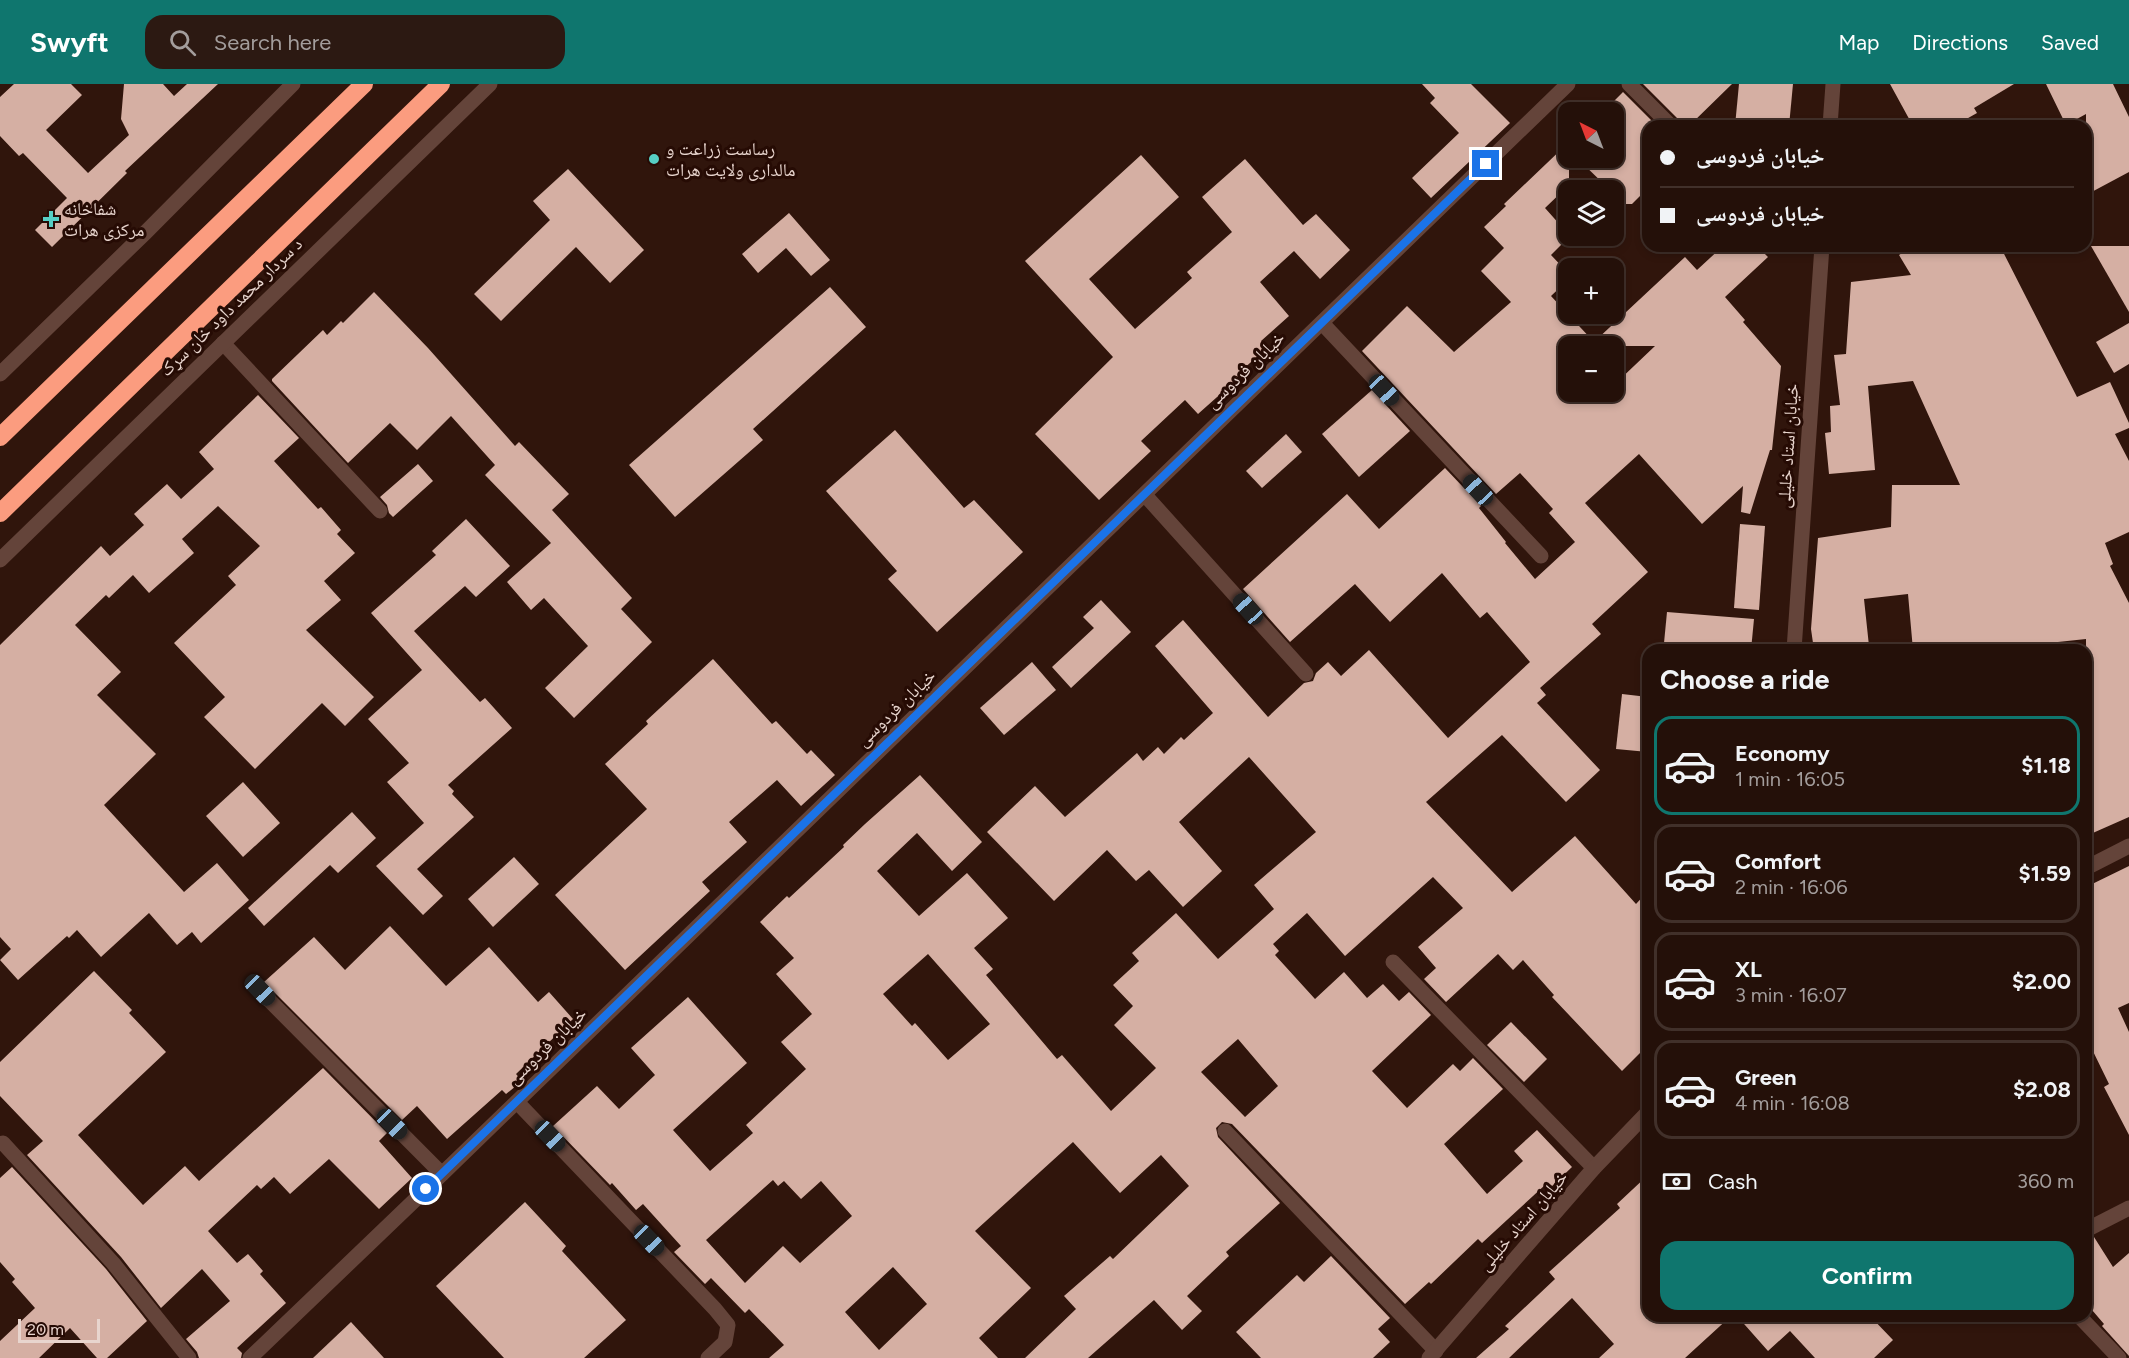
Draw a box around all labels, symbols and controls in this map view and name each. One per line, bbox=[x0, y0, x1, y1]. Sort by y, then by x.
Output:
search box bbox=[145, 15, 565, 69]
text: Swyft bbox=[30, 25, 109, 59]
icon: search bbox=[166, 26, 199, 59]
text: Search here bbox=[214, 29, 331, 56]
text: Map bbox=[1838, 30, 1879, 55]
text: Directions bbox=[1912, 30, 2008, 55]
text: Saved bbox=[2041, 30, 2099, 55]
north arrow bbox=[1558, 102, 1624, 168]
map controls bbox=[1558, 102, 1624, 402]
place label: رساست زراعت و مالداری ولایت هرات bbox=[666, 138, 796, 181]
text: خیابان فردوسی bbox=[1696, 142, 1825, 169]
route end bbox=[1472, 150, 1499, 177]
marker: رساست زراعت و مالداری ولایت هرات bbox=[647, 152, 661, 166]
button: layers bbox=[1558, 180, 1624, 246]
place label: شفاخانه مرکزی هرات bbox=[64, 198, 144, 241]
text: خیابان فردوسی bbox=[1696, 200, 1825, 227]
marker: شفاخانه مرکزی هرات bbox=[42, 210, 60, 228]
street label: د سردار محمد داود خان سړک bbox=[155, 233, 307, 381]
button: + bbox=[1558, 258, 1624, 324]
street label: خیابان فردوسی bbox=[1201, 327, 1289, 413]
button: − bbox=[1558, 336, 1624, 402]
car bbox=[1365, 371, 1403, 409]
street label: خیابان استاد خلیلی bbox=[1773, 383, 1803, 509]
car bbox=[1459, 471, 1497, 509]
car bbox=[1229, 590, 1267, 628]
text: Choose a ride bbox=[1660, 663, 1829, 696]
street label: خیابان فردوسی bbox=[852, 665, 940, 751]
icon: car bbox=[1663, 739, 1717, 793]
text: Economy bbox=[1735, 740, 1830, 767]
text: $1.18 bbox=[2021, 752, 2071, 779]
text: 1 min · 16:05 bbox=[1735, 767, 1845, 791]
icon: car bbox=[1663, 847, 1717, 901]
text: Comfort bbox=[1735, 848, 1821, 875]
text: $1.59 bbox=[2019, 860, 2071, 887]
text: 2 min · 16:06 bbox=[1735, 875, 1848, 899]
icon: car bbox=[1663, 955, 1717, 1009]
text: XL bbox=[1735, 956, 1762, 983]
text: $2.00 bbox=[2012, 968, 2071, 995]
car bbox=[241, 971, 279, 1009]
text: 3 min · 16:07 bbox=[1735, 983, 1847, 1007]
street label: خیابان فردوسی bbox=[503, 1003, 591, 1089]
icon: car bbox=[1663, 1063, 1717, 1117]
text: Green bbox=[1735, 1064, 1797, 1091]
text: $2.08 bbox=[2013, 1076, 2071, 1103]
text: 4 min · 16:08 bbox=[1735, 1091, 1850, 1115]
car bbox=[373, 1105, 411, 1143]
car bbox=[531, 1117, 569, 1155]
icon: cash bbox=[1660, 1165, 1693, 1198]
street label: خیابان استاد خلیلی bbox=[1474, 1167, 1572, 1275]
text: Cash bbox=[1708, 1168, 1758, 1195]
text: 360 m bbox=[2017, 1169, 2074, 1193]
route start bbox=[412, 1175, 439, 1202]
car bbox=[630, 1221, 668, 1259]
button: Confirm bbox=[1660, 1241, 2074, 1310]
scale bar bbox=[18, 1316, 100, 1344]
text: 20 m bbox=[27, 1320, 64, 1339]

